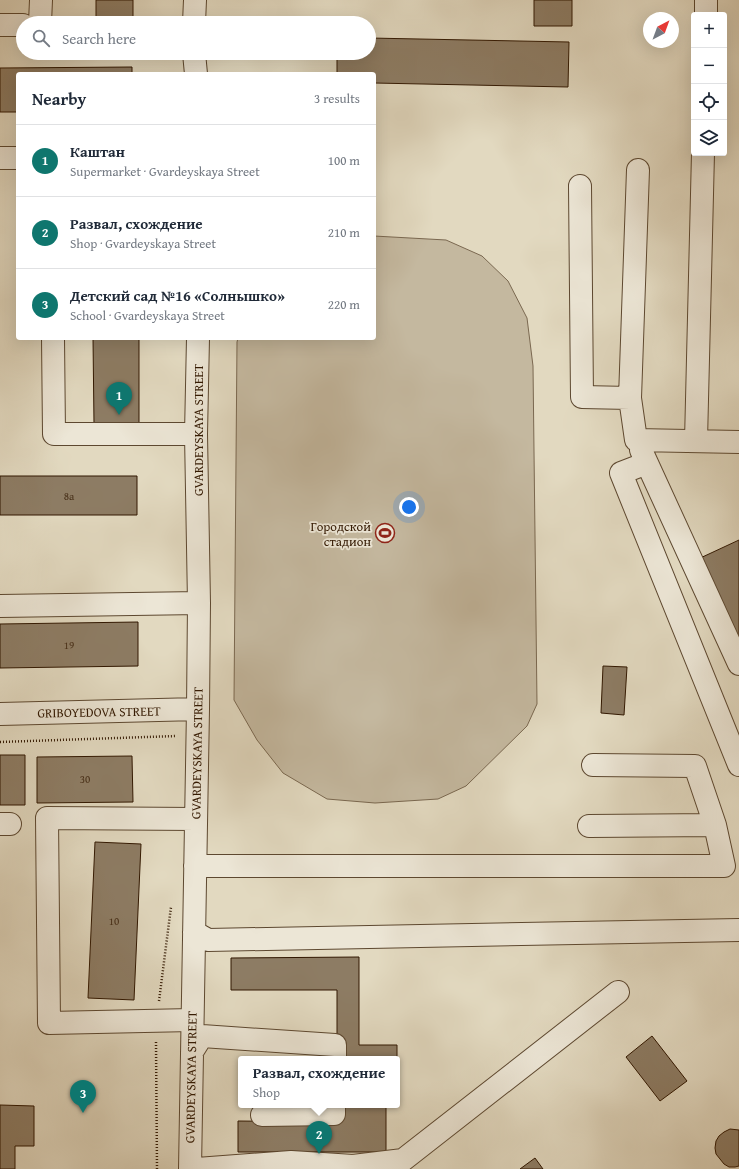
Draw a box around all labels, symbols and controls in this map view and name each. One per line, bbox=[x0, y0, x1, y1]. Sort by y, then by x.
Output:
north arrow bbox=[643, 12, 679, 48]
map controls bbox=[691, 12, 727, 156]
button: + bbox=[691, 12, 727, 48]
search box bbox=[16, 16, 376, 60]
icon: search bbox=[30, 27, 52, 49]
text: Search here bbox=[62, 28, 136, 49]
button: − bbox=[691, 48, 727, 84]
button: locate bbox=[691, 84, 727, 120]
text: Nearby bbox=[32, 86, 86, 111]
text: 3 results bbox=[314, 89, 360, 108]
button: layers bbox=[691, 120, 727, 156]
text: Каштан bbox=[70, 141, 125, 162]
text: 1 bbox=[42, 151, 48, 170]
text: 100 m bbox=[328, 151, 360, 170]
text: Supermarket · Gvardeyskaya Street bbox=[70, 162, 260, 181]
text: Развал, схождение bbox=[70, 213, 203, 234]
text: 2 bbox=[42, 223, 48, 242]
text: 210 m bbox=[328, 223, 360, 242]
text: Shop · Gvardeyskaya Street bbox=[70, 234, 216, 253]
text: Детский сад №16 «Солнышко» bbox=[70, 285, 285, 306]
text: 3 bbox=[42, 295, 48, 314]
text: 220 m bbox=[328, 295, 360, 314]
text: School · Gvardeyskaya Street bbox=[70, 306, 225, 325]
street label: GVARDEYSKAYA STREET bbox=[189, 363, 208, 496]
pin: 1 bbox=[106, 382, 132, 415]
house number: 8а bbox=[64, 488, 75, 504]
your location bbox=[399, 497, 419, 517]
place label: Городской стадион bbox=[310, 517, 371, 551]
sports icon: Городской стадион bbox=[374, 522, 396, 544]
house number: 19 bbox=[64, 637, 74, 653]
street label: GVARDEYSKAYA STREET bbox=[186, 686, 208, 819]
street label: GRIBOYEDOVA STREET bbox=[37, 701, 162, 723]
house number: 30 bbox=[80, 771, 90, 787]
house number: 10 bbox=[109, 913, 119, 929]
street label: GVARDEYSKAYA STREET bbox=[180, 1010, 202, 1143]
popup bbox=[238, 1056, 400, 1108]
text: Развал, схождение bbox=[253, 1062, 385, 1083]
pin: 3 bbox=[70, 1080, 96, 1113]
text: Shop bbox=[253, 1083, 280, 1102]
pin: 2 bbox=[306, 1121, 332, 1154]

